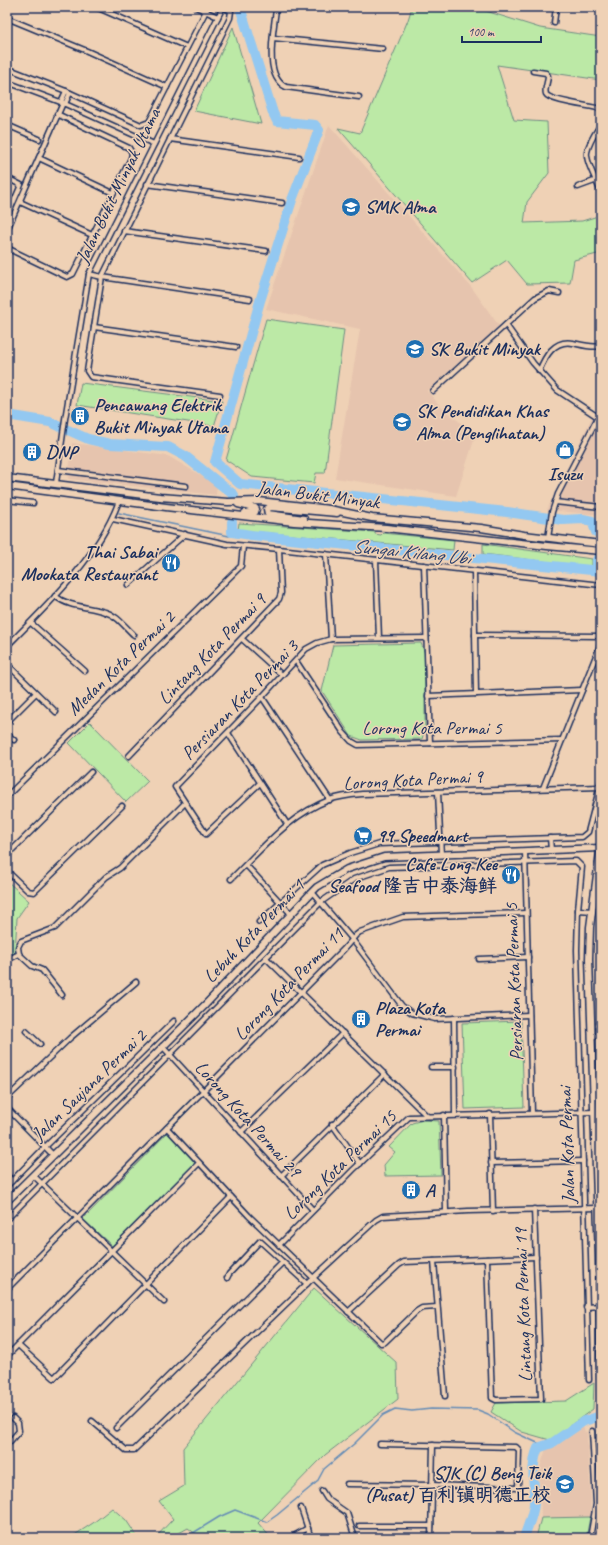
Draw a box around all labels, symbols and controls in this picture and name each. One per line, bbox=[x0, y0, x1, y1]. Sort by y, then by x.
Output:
scale bar bbox=[462, 18, 541, 44]
text: 100 m bbox=[468, 24, 495, 40]
street label: Jalan Bukit Minyak Utama bbox=[70, 103, 167, 268]
place label: SMK Alma bbox=[365, 195, 437, 219]
school or university icon: SMK Alma bbox=[340, 196, 362, 218]
place label: SK Bukit Minyak bbox=[429, 337, 542, 361]
school or university icon: SK Bukit Minyak bbox=[404, 338, 426, 360]
place label: Pencawang Elektrik Bukit Minyak Utama bbox=[94, 393, 230, 439]
place label: SK Pendidikan Khas Alma (Penglihatan) bbox=[416, 399, 550, 445]
building icon: Pencawang Elektrik Bukit Minyak Utama bbox=[69, 405, 91, 427]
school or university icon: SK Pendidikan Khas Alma (Penglihatan) bbox=[391, 411, 413, 433]
shop icon: Isuzu bbox=[554, 439, 576, 461]
place label: DNP bbox=[46, 440, 80, 464]
building icon: DNP bbox=[21, 441, 43, 463]
place label: Isuzu bbox=[548, 462, 584, 486]
street label: Jalan Bukit Minyak bbox=[254, 475, 383, 515]
water label: Sungai Kilang Ubi bbox=[351, 533, 476, 571]
place label: Thai Sabai Mookata Restaurant bbox=[21, 540, 159, 586]
restaurant icon: Thai Sabai Mookata Restaurant bbox=[160, 552, 182, 574]
street label: Lintang Kota Permai 9 bbox=[153, 587, 272, 710]
street label: Medan Kota Permai 2 bbox=[62, 604, 181, 721]
street label: Persiaran Kota Permai 3 bbox=[176, 634, 305, 765]
street label: Lorong Kota Permai 5 bbox=[362, 716, 503, 740]
street label: Lorong Kota Permai 9 bbox=[343, 764, 485, 796]
place label: 99 Speedmart bbox=[377, 824, 470, 848]
supermarket icon: 99 Speedmart bbox=[352, 825, 374, 847]
place label: Cafe Long Kee Seafood 隆吉中泰海鲜 bbox=[328, 852, 499, 898]
restaurant icon: Cafe Long Kee Seafood 隆吉中泰海鲜 bbox=[500, 864, 522, 886]
street label: Lebuh Kota Permai 1 bbox=[198, 873, 311, 988]
street label: Persiaran Kota Permai 5 bbox=[499, 901, 529, 1061]
street label: Lorong Kota Permai 11 bbox=[229, 921, 350, 1046]
place label: Plaza Kota Permai bbox=[375, 996, 446, 1042]
building icon: Plaza Kota Permai bbox=[350, 1008, 372, 1030]
street label: Jalan Saujana Permai 2 bbox=[26, 1023, 153, 1147]
street label: Lorong Kota Permai 29 bbox=[190, 1056, 307, 1183]
street label: Jalan Kota Permai bbox=[553, 1083, 581, 1205]
street label: Lorong Kota Permai 15 bbox=[278, 1104, 403, 1225]
place label: A bbox=[425, 1178, 436, 1202]
building icon: A bbox=[400, 1179, 422, 1201]
street label: Lintang Kota Permai 19 bbox=[508, 1226, 538, 1382]
place label: SJK (C) Beng Teik (Pusat) 百利镇明德正校 bbox=[365, 1461, 553, 1507]
school or university icon: SJK (C) Beng Teik (Pusat) 百利镇明德正校 bbox=[554, 1473, 576, 1495]

